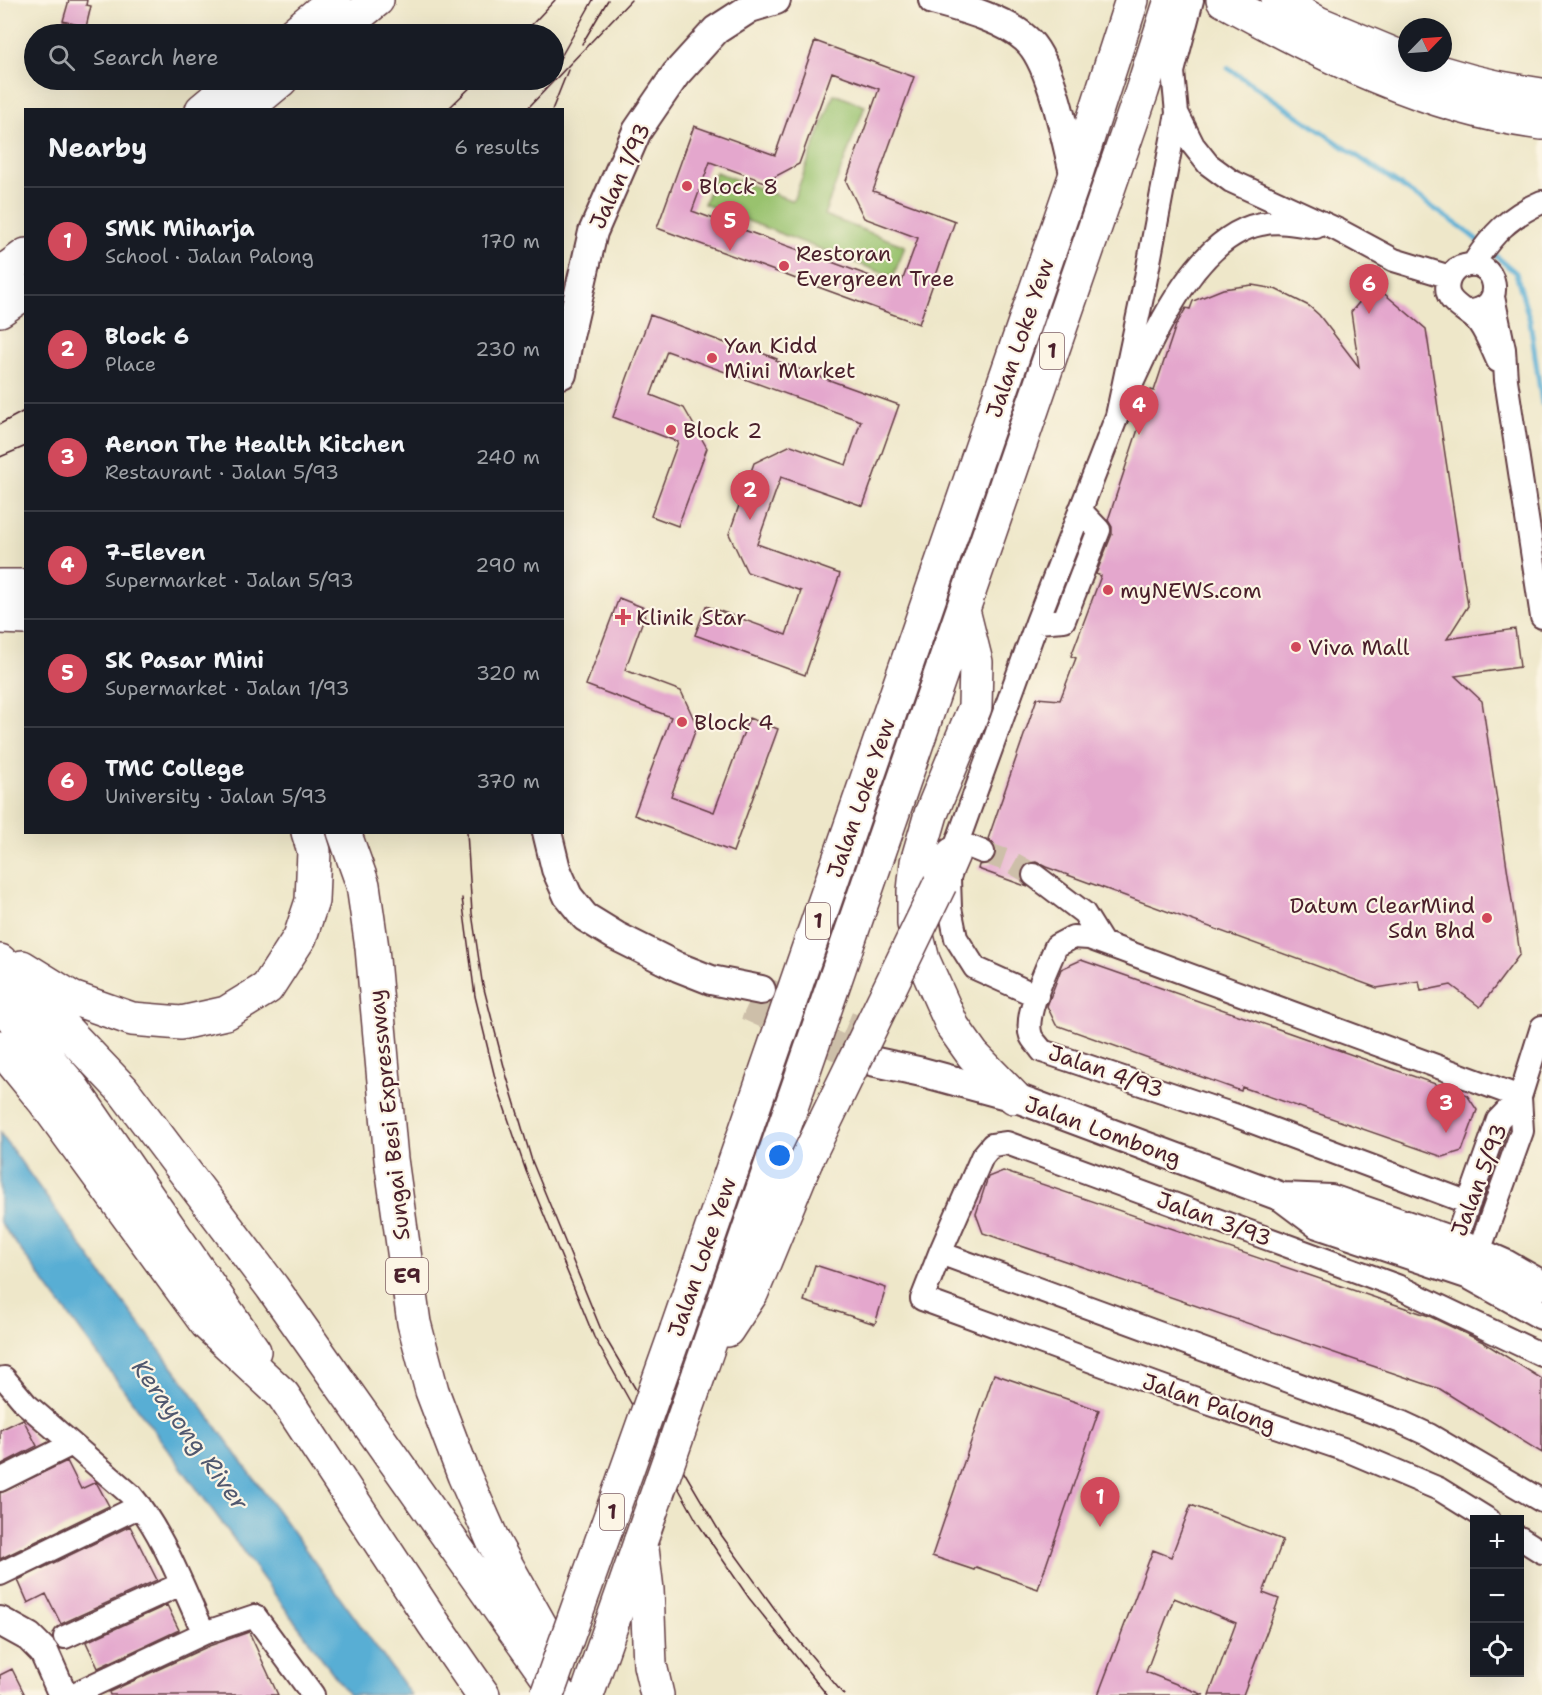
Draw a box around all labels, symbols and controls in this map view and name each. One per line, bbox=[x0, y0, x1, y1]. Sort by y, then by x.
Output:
north arrow bbox=[1398, 18, 1452, 72]
search box bbox=[24, 24, 564, 90]
icon: search bbox=[45, 41, 78, 74]
text: Search here bbox=[93, 43, 219, 72]
street label: Jalan 1/93 bbox=[583, 118, 657, 234]
text: Nearby bbox=[48, 130, 147, 165]
text: 6 results bbox=[454, 134, 540, 160]
place label: Block 8 bbox=[699, 172, 778, 201]
marker: Block 8 bbox=[680, 179, 694, 193]
pin: 5 bbox=[710, 202, 750, 251]
text: SMK Miharja bbox=[105, 214, 255, 243]
text: 1 bbox=[63, 228, 72, 254]
text: 170 m bbox=[481, 228, 540, 254]
place label: Restoran Evergreen Tree bbox=[796, 239, 955, 293]
text: School · Jalan Palong bbox=[105, 243, 314, 269]
street label: Jalan Loke Yew bbox=[979, 255, 1061, 421]
marker: Restoran Evergreen Tree bbox=[777, 259, 791, 273]
pin: 6 bbox=[1350, 264, 1388, 314]
text: Block 6 bbox=[105, 322, 189, 351]
place label: Yan Kidd Mini Market bbox=[724, 331, 856, 385]
road number: 1 bbox=[1040, 333, 1064, 369]
text: 2 bbox=[61, 336, 75, 362]
text: 230 m bbox=[475, 336, 540, 362]
text: Place bbox=[105, 351, 156, 377]
marker: Yan Kidd Mini Market bbox=[705, 351, 719, 365]
pin: 4 bbox=[1120, 386, 1158, 435]
place label: Block 2 bbox=[683, 416, 762, 445]
marker: Block 2 bbox=[664, 423, 678, 437]
text: Aenon The Health Kitchen bbox=[105, 430, 405, 459]
text: 3 bbox=[61, 444, 75, 470]
text: 240 m bbox=[475, 444, 540, 470]
text: Restaurant · Jalan 5/93 bbox=[105, 459, 339, 485]
pin: 2 bbox=[730, 470, 770, 520]
text: 7-Eleven bbox=[105, 538, 205, 567]
text: 4 bbox=[61, 552, 75, 578]
text: 290 m bbox=[475, 552, 540, 578]
text: Supermarket · Jalan 5/93 bbox=[105, 567, 354, 593]
place label: myNEWS.com bbox=[1120, 576, 1262, 605]
marker: myNEWS.com bbox=[1101, 583, 1115, 597]
place label: Klinik Star bbox=[636, 603, 746, 632]
marker: Klinik Star bbox=[614, 608, 632, 626]
place label: Viva Mall bbox=[1308, 633, 1410, 662]
marker: Viva Mall bbox=[1289, 640, 1303, 654]
text: SK Pasar Mini bbox=[105, 646, 264, 675]
text: 5 bbox=[61, 660, 74, 686]
text: 320 m bbox=[476, 660, 540, 686]
text: Supermarket · Jalan 1/93 bbox=[105, 675, 350, 701]
place label: Block 4 bbox=[694, 708, 773, 737]
marker: Block 4 bbox=[675, 715, 689, 729]
street label: Jalan Loke Yew bbox=[820, 715, 902, 881]
text: TMC College bbox=[105, 754, 244, 783]
text: 6 bbox=[61, 768, 75, 794]
text: 370 m bbox=[476, 768, 540, 794]
text: University · Jalan 5/93 bbox=[105, 783, 327, 809]
place label: Datum ClearMind Sdn Bhd bbox=[1290, 891, 1475, 945]
road number: 1 bbox=[806, 903, 830, 939]
marker: Datum ClearMind Sdn Bhd bbox=[1480, 911, 1494, 925]
street label: Sungai Besi Expressway bbox=[361, 988, 417, 1242]
street label: Jalan 4/93 bbox=[1044, 1038, 1168, 1104]
pin: 3 bbox=[1426, 1084, 1466, 1133]
street label: Jalan Lombong bbox=[1021, 1089, 1185, 1173]
street label: Jalan 5/93 bbox=[1444, 1120, 1514, 1240]
your location bbox=[765, 1141, 794, 1170]
street label: Jalan Loke Yew bbox=[661, 1174, 743, 1340]
street label: Jalan 3/93 bbox=[1153, 1185, 1275, 1253]
road number: E9 bbox=[386, 1258, 428, 1294]
water label: Kerayong River bbox=[124, 1353, 256, 1518]
street label: Jalan Palong bbox=[1138, 1367, 1280, 1439]
pin: 1 bbox=[1080, 1478, 1120, 1527]
road number: 1 bbox=[600, 1494, 624, 1530]
map controls bbox=[1470, 1515, 1524, 1677]
button: + bbox=[1470, 1515, 1524, 1569]
button: − bbox=[1470, 1569, 1524, 1623]
button: locate bbox=[1470, 1623, 1524, 1677]

